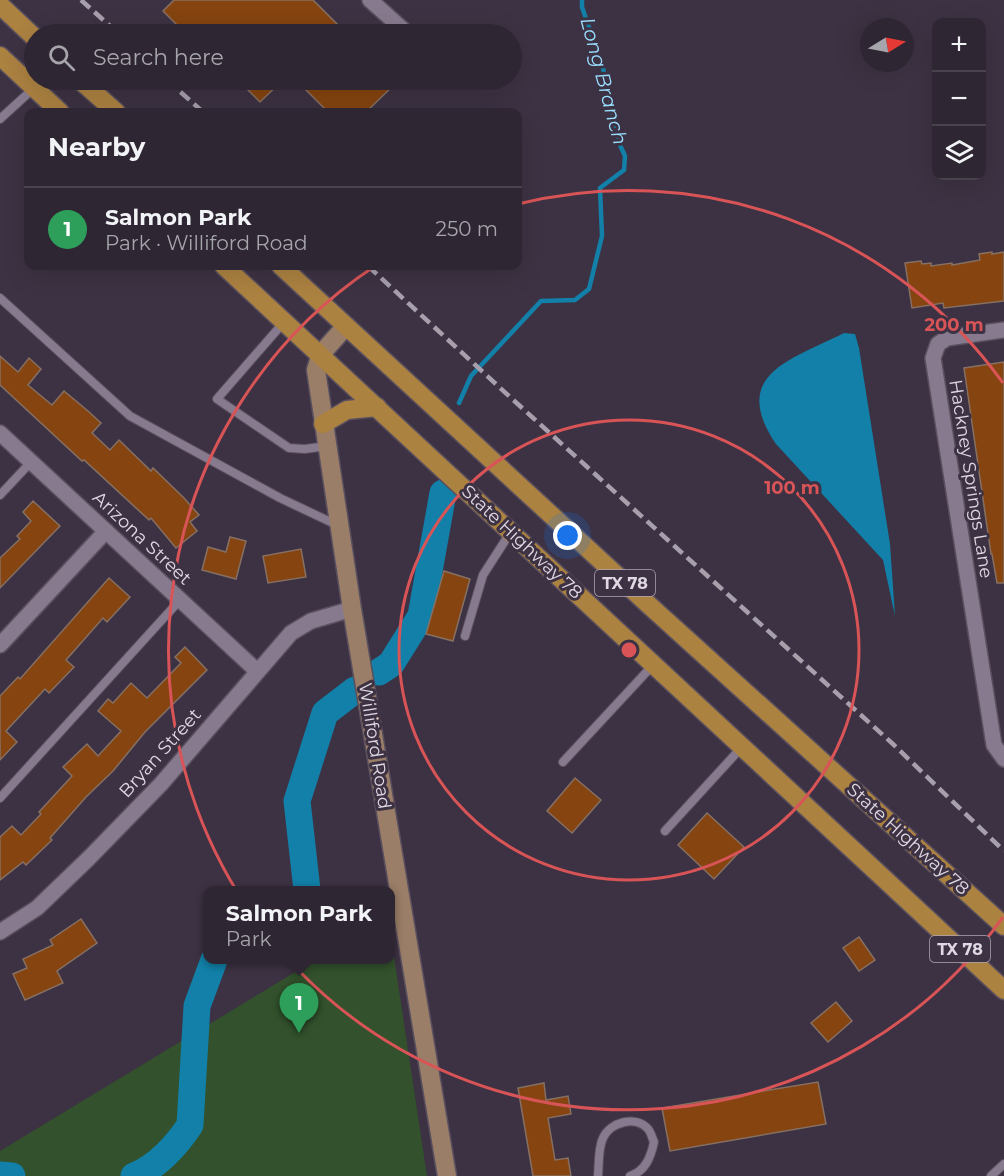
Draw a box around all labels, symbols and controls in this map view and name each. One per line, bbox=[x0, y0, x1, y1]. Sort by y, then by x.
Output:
water label: Long Branch bbox=[575, 15, 633, 147]
north arrow bbox=[860, 18, 914, 72]
map controls bbox=[932, 18, 986, 180]
button: + bbox=[932, 18, 986, 72]
search box bbox=[24, 24, 522, 90]
icon: search bbox=[45, 41, 78, 74]
text: Search here bbox=[93, 44, 224, 71]
button: − bbox=[932, 72, 986, 126]
button: layers bbox=[932, 126, 986, 180]
text: Nearby bbox=[48, 131, 145, 163]
text: Salmon Park bbox=[105, 204, 251, 231]
text: 1 bbox=[64, 217, 71, 241]
text: 250 m bbox=[436, 217, 498, 241]
text: Park · Williford Road bbox=[105, 231, 308, 255]
text: 200 m bbox=[924, 314, 984, 336]
street label: Hackney Springs Lane bbox=[944, 378, 998, 580]
text: 100 m bbox=[764, 477, 820, 499]
street label: State Highway 78 bbox=[457, 480, 587, 604]
street label: Arizona Street bbox=[88, 487, 196, 589]
your location bbox=[553, 521, 582, 550]
road number: TX 78 bbox=[595, 570, 655, 596]
centre of rings bbox=[619, 640, 639, 660]
street label: Williford Road bbox=[354, 681, 396, 811]
street label: Bryan Street bbox=[114, 704, 206, 802]
street label: State Highway 78 bbox=[842, 778, 974, 900]
popup bbox=[203, 886, 395, 964]
text: Salmon Park bbox=[226, 900, 372, 927]
text: Park bbox=[226, 927, 271, 951]
road number: TX 78 bbox=[930, 936, 990, 962]
pin: 1 bbox=[280, 984, 318, 1033]

